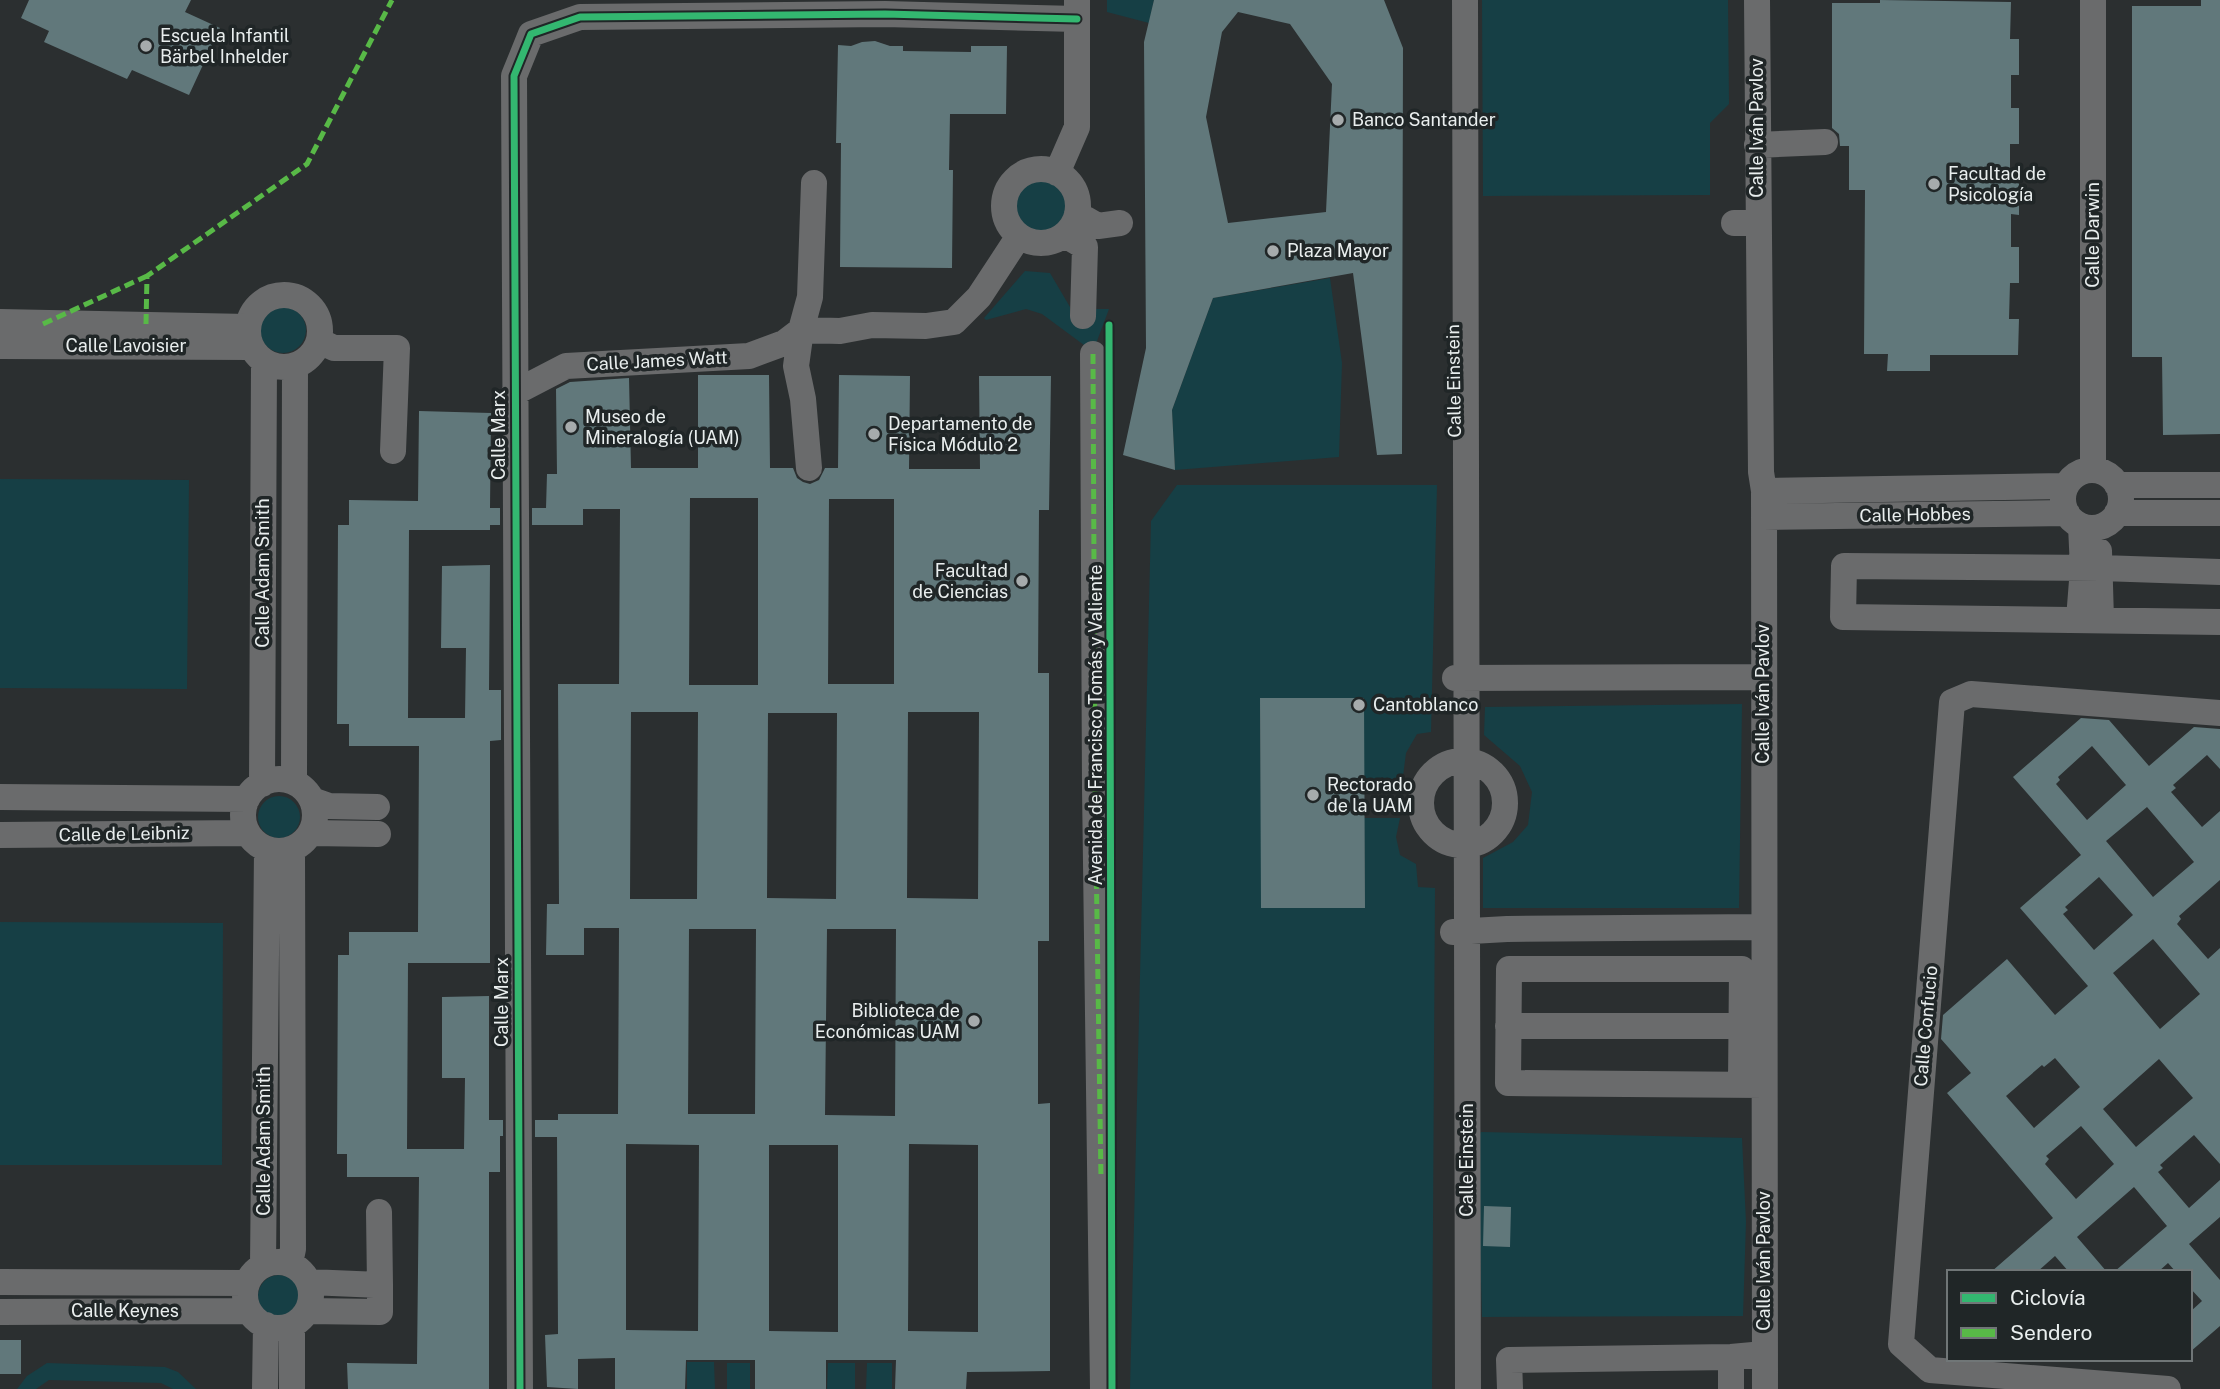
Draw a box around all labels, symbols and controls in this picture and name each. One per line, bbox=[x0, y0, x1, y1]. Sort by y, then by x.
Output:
place label: Escuela Infantil Bärbel Inhelder bbox=[160, 25, 290, 67]
marker: Escuela Infantil Bärbel Inhelder bbox=[138, 38, 154, 54]
street label: Calle Iván Pavlov bbox=[1746, 58, 1767, 198]
place label: Banco Santander bbox=[1352, 109, 1496, 130]
marker: Banco Santander bbox=[1330, 112, 1346, 128]
place label: Facultad de Psicología bbox=[1948, 163, 2046, 205]
marker: Facultad de Psicología bbox=[1926, 176, 1942, 192]
street label: Calle Darwin bbox=[2082, 182, 2103, 288]
place label: Plaza Mayor bbox=[1287, 240, 1389, 261]
marker: Plaza Mayor bbox=[1265, 243, 1281, 259]
street label: Calle Einstein bbox=[1442, 324, 1465, 438]
street label: Calle Lavoisier bbox=[66, 335, 186, 356]
street label: Calle James Watt bbox=[586, 346, 728, 375]
street label: Calle Marx bbox=[488, 390, 509, 480]
place label: Museo de Mineralogía (UAM) bbox=[585, 406, 739, 448]
place label: Departamento de Física Módulo 2 bbox=[888, 413, 1033, 455]
marker: Museo de Mineralogía (UAM) bbox=[563, 419, 579, 435]
marker: Departamento de Física Módulo 2 bbox=[866, 426, 882, 442]
street label: Calle Adam Smith bbox=[252, 498, 273, 648]
street label: Calle Hobbes bbox=[1859, 503, 1971, 526]
place label: Facultad de Ciencias bbox=[912, 560, 1008, 602]
street label: Avenida de Francisco Tomás y Valiente bbox=[1085, 565, 1106, 885]
marker: Facultad de Ciencias bbox=[1014, 573, 1030, 589]
street label: Calle Iván Pavlov bbox=[1752, 624, 1773, 764]
place label: Cantoblanco bbox=[1373, 694, 1479, 715]
marker: Cantoblanco bbox=[1351, 697, 1367, 713]
place label: Rectorado de la UAM bbox=[1327, 774, 1413, 816]
marker: Rectorado de la UAM bbox=[1305, 787, 1321, 803]
street label: Calle de Leibniz bbox=[58, 822, 190, 845]
street label: Calle Marx bbox=[491, 957, 512, 1047]
street label: Calle Confucio bbox=[1910, 965, 1941, 1087]
place label: Biblioteca de Económicas UAM bbox=[815, 1000, 960, 1042]
marker: Biblioteca de Económicas UAM bbox=[966, 1013, 982, 1029]
street label: Calle Adam Smith bbox=[253, 1066, 274, 1216]
street label: Calle Einstein bbox=[1456, 1103, 1477, 1217]
street label: Calle Iván Pavlov bbox=[1753, 1191, 1774, 1331]
legend bbox=[1947, 1270, 2192, 1361]
text: Ciclovía bbox=[2010, 1285, 2086, 1310]
street label: Calle Keynes bbox=[71, 1300, 179, 1321]
text: Sendero bbox=[2010, 1320, 2092, 1345]

